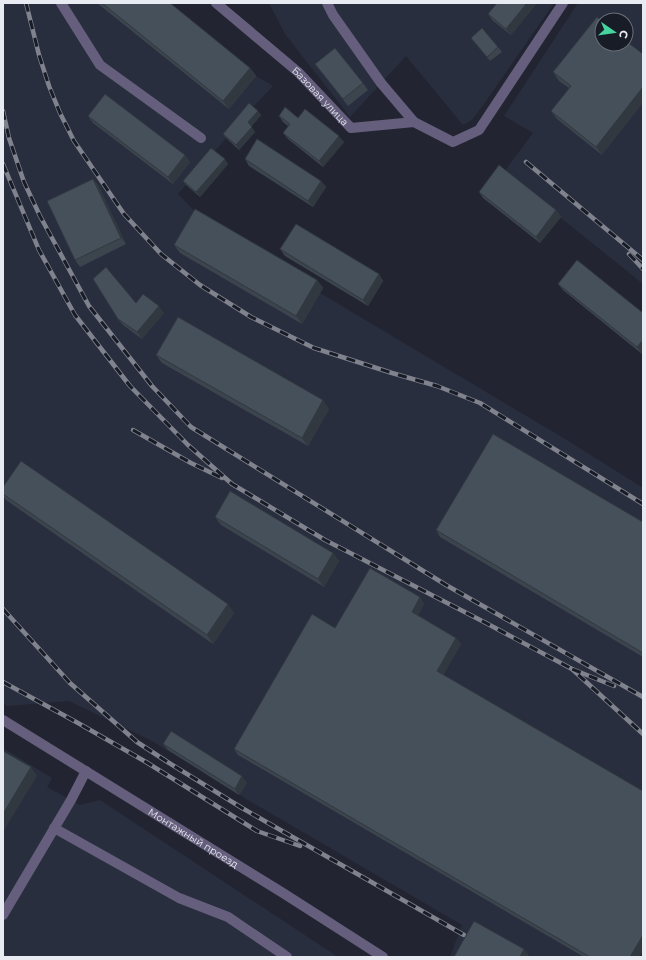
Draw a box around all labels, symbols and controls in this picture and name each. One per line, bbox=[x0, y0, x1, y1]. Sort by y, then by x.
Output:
north arrow bbox=[594, 12, 634, 52]
text: С bbox=[616, 29, 631, 40]
street label: Базовая улица bbox=[290, 63, 352, 128]
street label: Монтажный проезд bbox=[146, 805, 242, 871]

